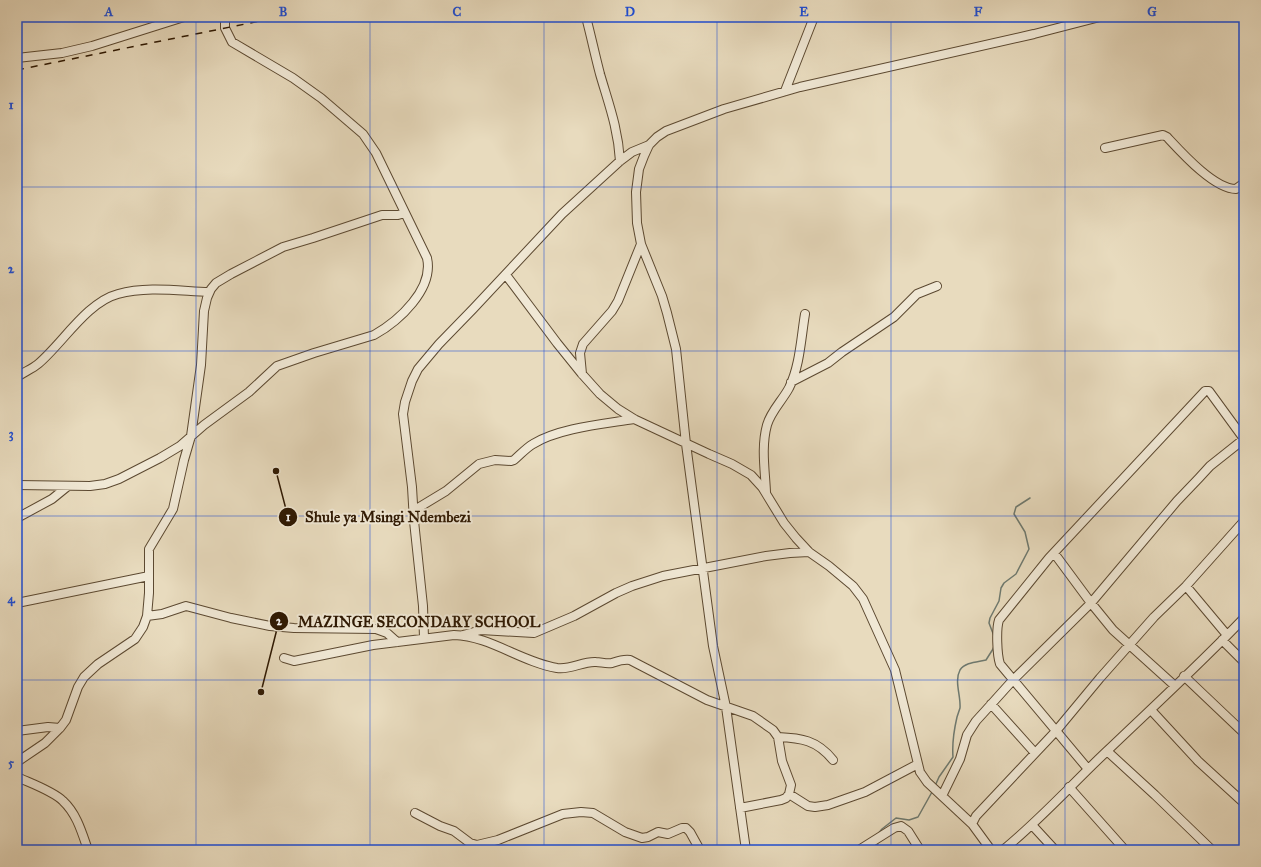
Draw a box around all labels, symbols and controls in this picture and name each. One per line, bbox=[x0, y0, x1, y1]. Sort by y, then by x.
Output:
text: A bbox=[104, 4, 114, 20]
text: B bbox=[279, 4, 288, 20]
text: C bbox=[453, 4, 462, 20]
text: D bbox=[625, 4, 635, 20]
text: E bbox=[799, 4, 809, 20]
text: F bbox=[974, 4, 983, 20]
text: G bbox=[1147, 4, 1157, 20]
text: 1 bbox=[8, 97, 14, 113]
text: 2 bbox=[8, 261, 15, 277]
text: 3 bbox=[8, 426, 14, 442]
callout: Shule ya Msingi Ndembezi bbox=[278, 504, 479, 531]
text: Shule ya Msingi Ndembezi bbox=[305, 508, 472, 527]
text: 1 bbox=[286, 510, 291, 524]
text: 4 bbox=[7, 591, 15, 607]
callout: MAZINGE SECONDARY SCHOOL bbox=[269, 608, 548, 635]
text: MAZINGE SECONDARY SCHOOL bbox=[298, 613, 541, 631]
text: 2 bbox=[276, 614, 283, 628]
text: 5 bbox=[8, 755, 15, 771]

